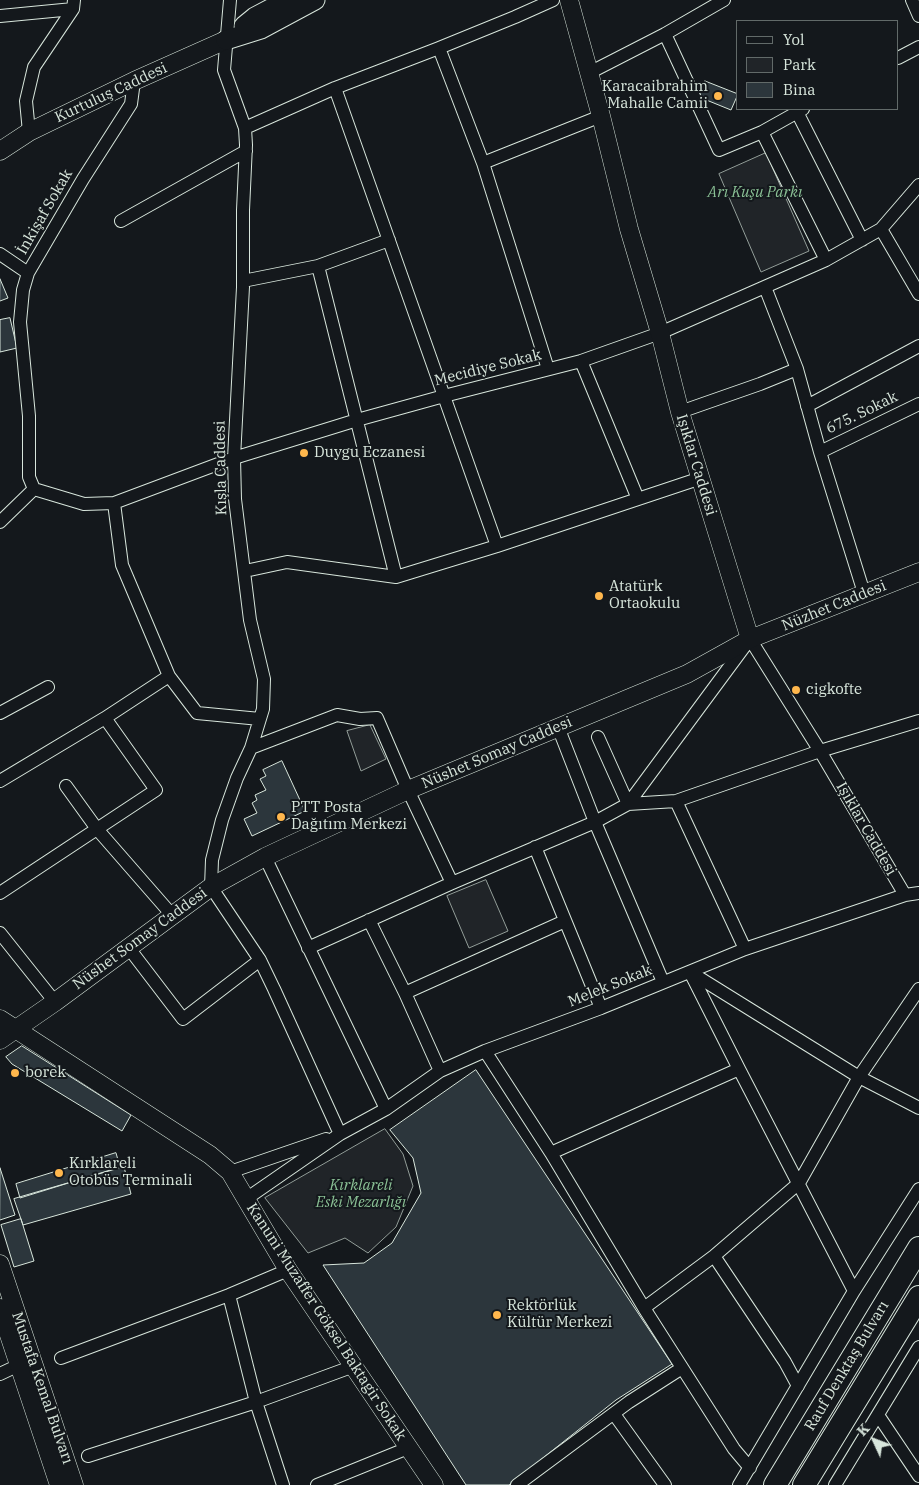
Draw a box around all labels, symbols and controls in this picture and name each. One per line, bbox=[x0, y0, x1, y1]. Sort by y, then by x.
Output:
legend bbox=[736, 20, 899, 110]
text: Yol bbox=[783, 30, 804, 49]
text: Park bbox=[783, 55, 816, 74]
street label: Kurtuluş Caddesi bbox=[52, 59, 170, 127]
place label: Karacaibrahim Mahalle Camii bbox=[602, 78, 708, 113]
text: Bina bbox=[783, 80, 816, 99]
marker: Karacaibrahim Mahalle Camii bbox=[712, 90, 724, 102]
street label: İnkişaf Sokak bbox=[13, 166, 77, 258]
park label: Arı Kuşu Parkı bbox=[708, 184, 802, 202]
street label: Mecidiye Sokak bbox=[433, 346, 543, 390]
street label: 675. Sokak bbox=[823, 388, 901, 438]
street label: Işıklar Caddesi bbox=[672, 412, 720, 518]
street label: Kışla Caddesi bbox=[211, 420, 231, 516]
place label: Duygu Eczanesi bbox=[314, 444, 425, 462]
marker: Duygu Eczanesi bbox=[298, 447, 310, 459]
street label: Nüzhet Caddesi bbox=[779, 577, 889, 635]
place label: Atatürk Ortaokulu bbox=[609, 578, 680, 613]
marker: Atatürk Ortaokulu bbox=[593, 590, 605, 602]
place label: cigkofte bbox=[806, 681, 862, 699]
marker: cigkofte bbox=[790, 684, 802, 696]
street label: Nüshet Somay Caddesi bbox=[419, 713, 575, 793]
street label: Işıklar Caddesi bbox=[832, 779, 900, 879]
place label: PTT Posta Dağıtım Merkezi bbox=[291, 799, 407, 834]
marker: PTT Posta Dağıtım Merkezi bbox=[275, 811, 287, 823]
street label: Nüshet Somay Caddesi bbox=[69, 884, 211, 994]
street label: Melek Sokak bbox=[565, 961, 655, 1011]
place label: borek bbox=[25, 1064, 66, 1082]
marker: borek bbox=[9, 1067, 21, 1079]
place label: Kırklareli Otobüs Terminali bbox=[69, 1155, 192, 1190]
marker: Kırklareli Otobüs Terminali bbox=[53, 1167, 65, 1179]
park label: Kırklareli Eski Mezarlığı bbox=[316, 1177, 406, 1212]
street label: Kanuni Muzaffer Göksel Baktagir Sokak bbox=[242, 1200, 410, 1444]
place label: Rektörlük Kültür Merkezi bbox=[507, 1297, 612, 1332]
street label: Rauf Denktaş Bulvarı bbox=[801, 1298, 893, 1434]
marker: Rektörlük Kültür Merkezi bbox=[491, 1309, 503, 1321]
street label: Mustafa Kemal Bulvarı bbox=[8, 1310, 76, 1466]
north arrow bbox=[849, 1415, 899, 1465]
text: K bbox=[853, 1420, 873, 1440]

